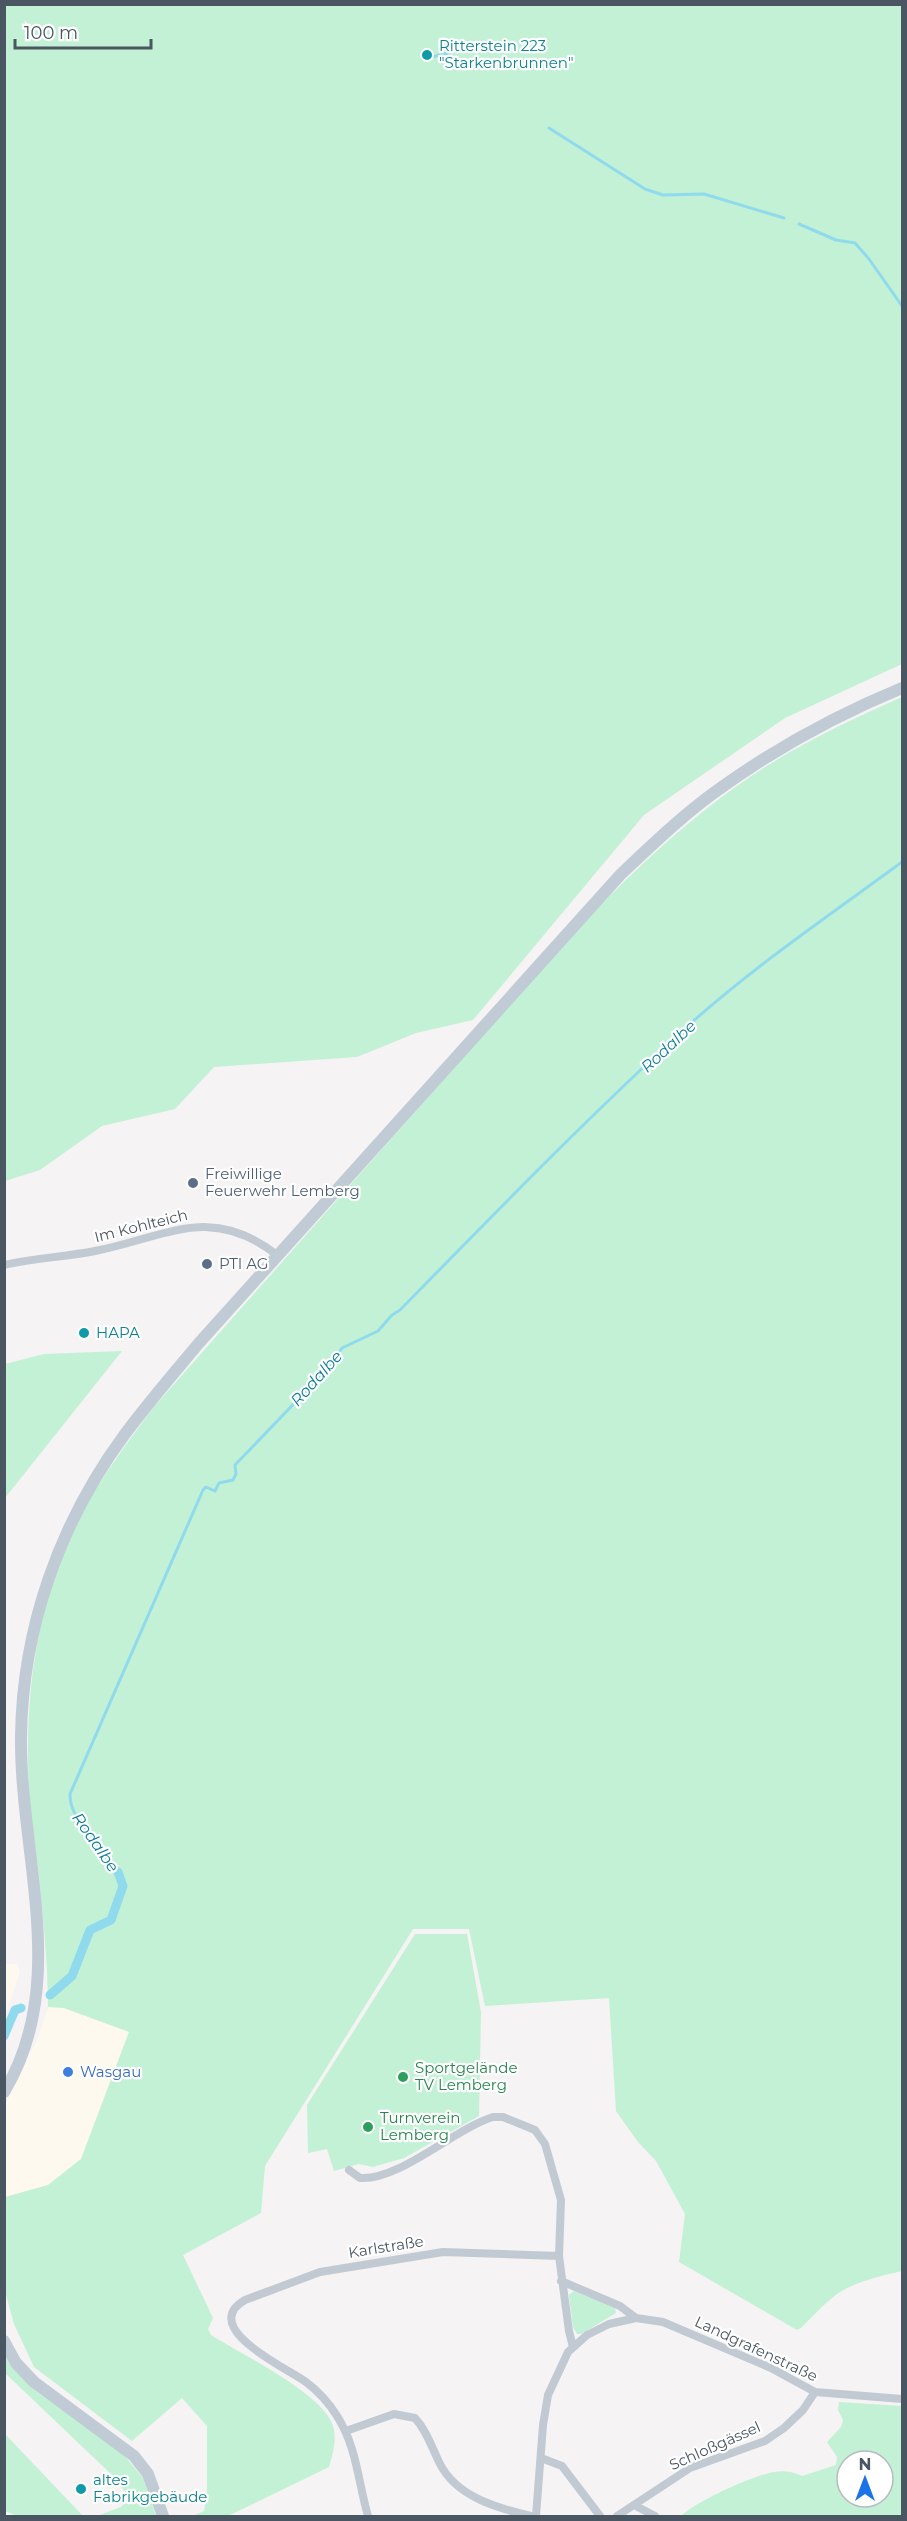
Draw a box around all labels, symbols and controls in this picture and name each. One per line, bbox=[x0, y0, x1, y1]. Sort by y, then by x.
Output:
scale bar bbox=[15, 12, 152, 50]
text: 100 m bbox=[24, 22, 78, 44]
place label: Ritterstein 223 "Starkenbrunnen" bbox=[439, 36, 574, 72]
marker: Ritterstein 223 "Starkenbrunnen" bbox=[420, 48, 434, 62]
water label: Rodalbe bbox=[637, 1016, 700, 1077]
place label: Freiwillige Feuerwehr Lemberg bbox=[205, 1164, 360, 1200]
marker: Freiwillige Feuerwehr Lemberg bbox=[186, 1176, 200, 1190]
street label: Im Kohlteich bbox=[92, 1205, 190, 1246]
place label: PTI AG bbox=[219, 1254, 268, 1273]
marker: PTI AG bbox=[200, 1257, 214, 1271]
place label: HAPA bbox=[96, 1323, 140, 1342]
marker: HAPA bbox=[77, 1326, 91, 1340]
water label: Rodalbe bbox=[287, 1347, 346, 1410]
water label: Rodalbe bbox=[68, 1809, 123, 1876]
place label: Sportgelände TV Lemberg bbox=[415, 2058, 517, 2094]
place label: Wasgau bbox=[80, 2062, 141, 2081]
marker: Wasgau bbox=[61, 2065, 75, 2079]
marker: Sportgelände TV Lemberg bbox=[396, 2070, 410, 2084]
place label: Turnverein Lemberg bbox=[380, 2108, 460, 2144]
marker: Turnverein Lemberg bbox=[361, 2120, 375, 2134]
street label: Karlstraße bbox=[347, 2231, 425, 2262]
street label: Landgrafenstraße bbox=[692, 2312, 821, 2385]
street label: Schloßgässel bbox=[666, 2417, 763, 2474]
north arrow bbox=[835, 2449, 895, 2509]
text: N bbox=[859, 2455, 871, 2474]
place label: altes Fabrikgebäude bbox=[93, 2470, 207, 2506]
marker: altes Fabrikgebäude bbox=[74, 2482, 88, 2496]

